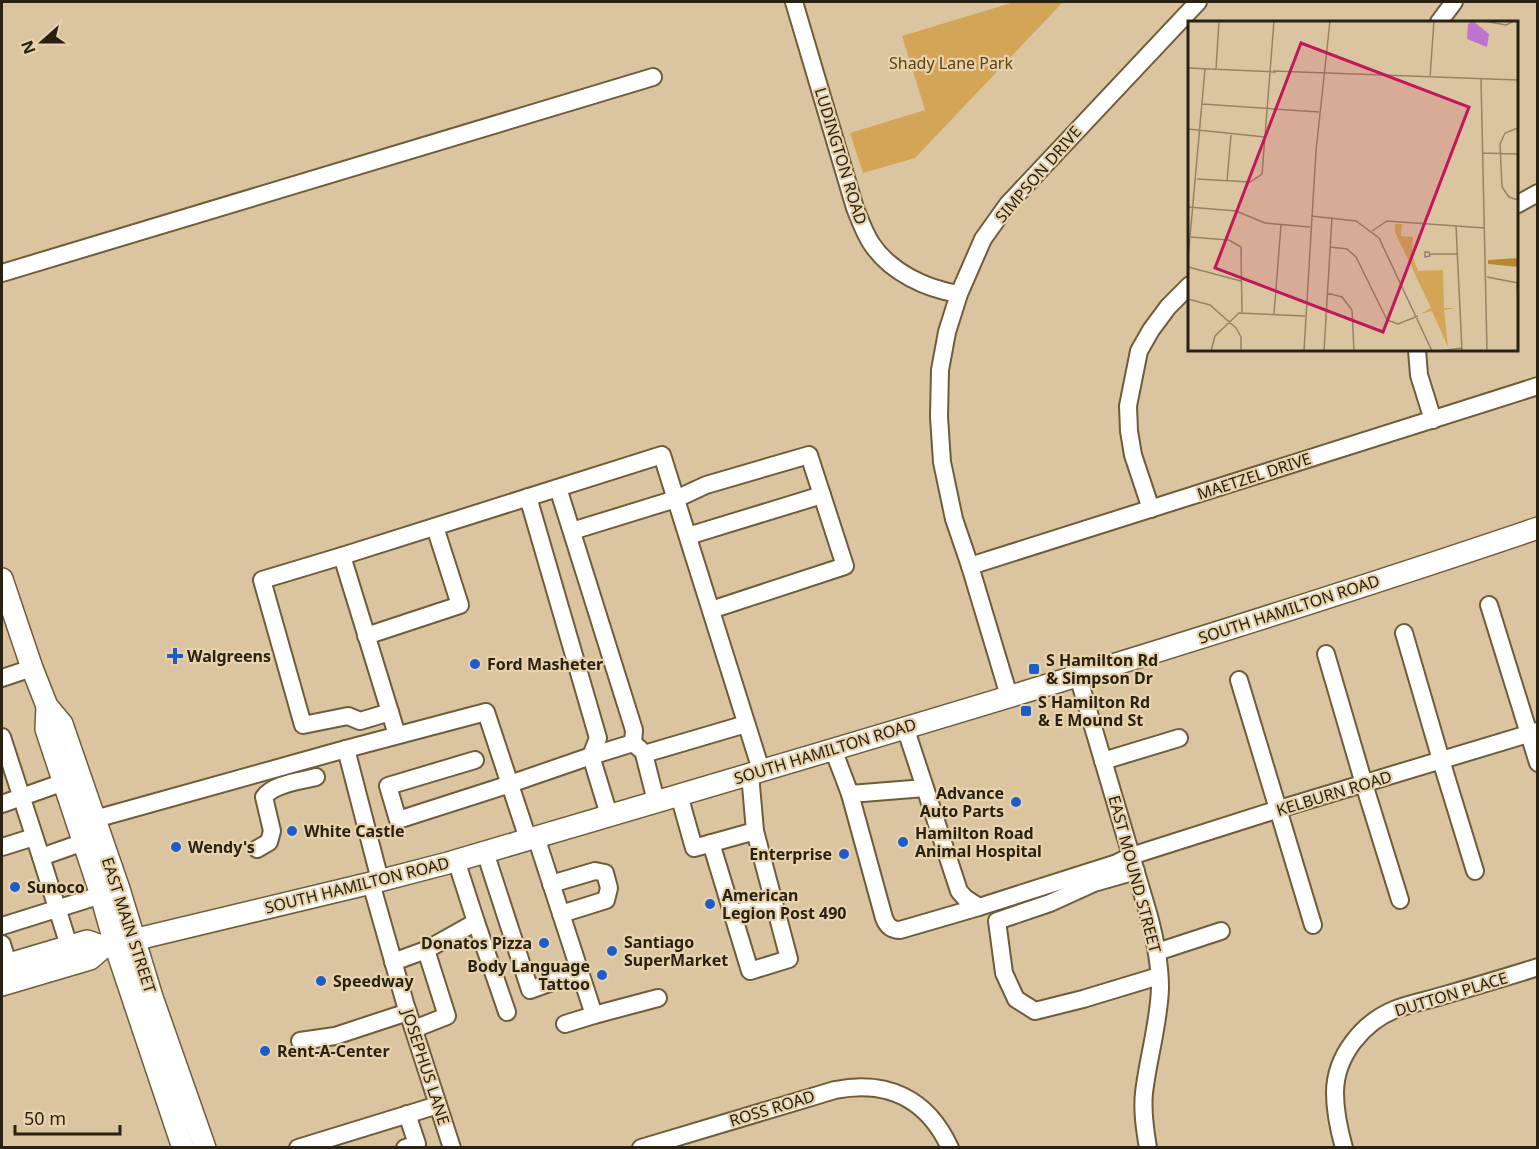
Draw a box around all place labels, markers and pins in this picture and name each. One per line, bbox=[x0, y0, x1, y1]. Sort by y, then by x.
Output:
place label: Walgreens bbox=[187, 645, 271, 667]
marker: Walgreens bbox=[168, 649, 182, 663]
place label: S Hamilton Rd & Simpson Dr bbox=[1046, 649, 1158, 689]
place label: Ford Masheter bbox=[487, 653, 603, 675]
marker: Ford Masheter bbox=[468, 657, 482, 671]
marker: S Hamilton Rd & Simpson Dr bbox=[1027, 662, 1041, 676]
place label: S Hamilton Rd & E Mound St bbox=[1038, 691, 1150, 731]
marker: S Hamilton Rd & E Mound St bbox=[1019, 704, 1033, 718]
place label: Advance Auto Parts bbox=[920, 782, 1004, 822]
marker: Advance Auto Parts bbox=[1009, 795, 1023, 809]
place label: White Castle bbox=[304, 820, 404, 842]
place label: Hamilton Road Animal Hospital bbox=[915, 822, 1042, 862]
marker: White Castle bbox=[285, 824, 299, 838]
marker: Hamilton Road Animal Hospital bbox=[896, 835, 910, 849]
place label: Wendy's bbox=[188, 836, 255, 858]
marker: Wendy's bbox=[169, 840, 183, 854]
place label: Enterprise bbox=[749, 843, 832, 865]
marker: Enterprise bbox=[837, 847, 851, 861]
place label: Sunoco bbox=[27, 876, 85, 898]
marker: Sunoco bbox=[8, 880, 22, 894]
place label: American Legion Post 490 bbox=[722, 884, 846, 924]
marker: American Legion Post 490 bbox=[703, 897, 717, 911]
place label: Santiago SuperMarket bbox=[624, 931, 728, 971]
place label: Donatos Pizza bbox=[421, 932, 532, 954]
marker: Donatos Pizza bbox=[537, 936, 551, 950]
marker: Santiago SuperMarket bbox=[605, 944, 619, 958]
place label: Body Language Tattoo bbox=[467, 955, 590, 995]
marker: Body Language Tattoo bbox=[595, 968, 609, 982]
place label: Speedway bbox=[333, 970, 414, 992]
marker: Speedway bbox=[314, 974, 328, 988]
place label: Rent-A-Center bbox=[277, 1040, 390, 1062]
marker: Rent-A-Center bbox=[258, 1044, 272, 1058]

